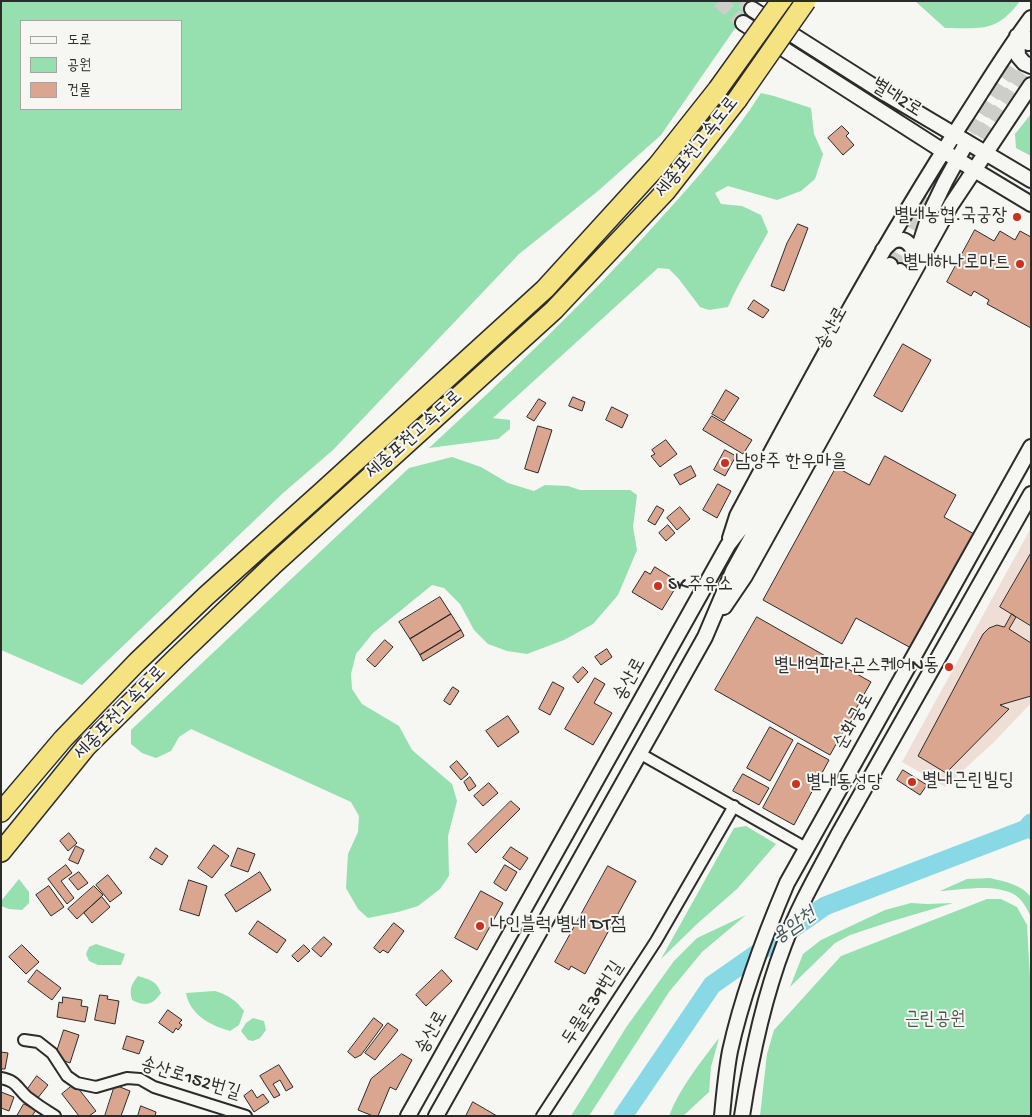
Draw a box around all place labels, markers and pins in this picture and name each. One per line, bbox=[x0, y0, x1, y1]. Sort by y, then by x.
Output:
place label: 별내농협.국궁장 bbox=[894, 206, 1007, 228]
marker: 별내농협.국궁장 bbox=[1011, 211, 1023, 223]
place label: 별내하나로마트 bbox=[903, 253, 1010, 275]
marker: 별내하나로마트 bbox=[1014, 258, 1026, 270]
place label: 남양주 한우마을 bbox=[735, 452, 847, 474]
marker: 남양주 한우마을 bbox=[719, 457, 731, 469]
place label: SK주유소 bbox=[668, 575, 733, 597]
marker: SK주유소 bbox=[652, 580, 664, 592]
place label: 별내역파라곤스퀘어N동 bbox=[774, 656, 939, 678]
marker: 별내역파라곤스퀘어N동 bbox=[943, 661, 955, 673]
place label: 별내근린빌딩 bbox=[922, 771, 1014, 793]
place label: 별내동성당 bbox=[806, 773, 882, 795]
marker: 별내근린빌딩 bbox=[906, 776, 918, 788]
marker: 별내동성당 bbox=[790, 778, 802, 790]
place label: 나인블럭 별내 DT점 bbox=[490, 915, 626, 937]
marker: 나인블럭 별내 DT점 bbox=[474, 920, 486, 932]

